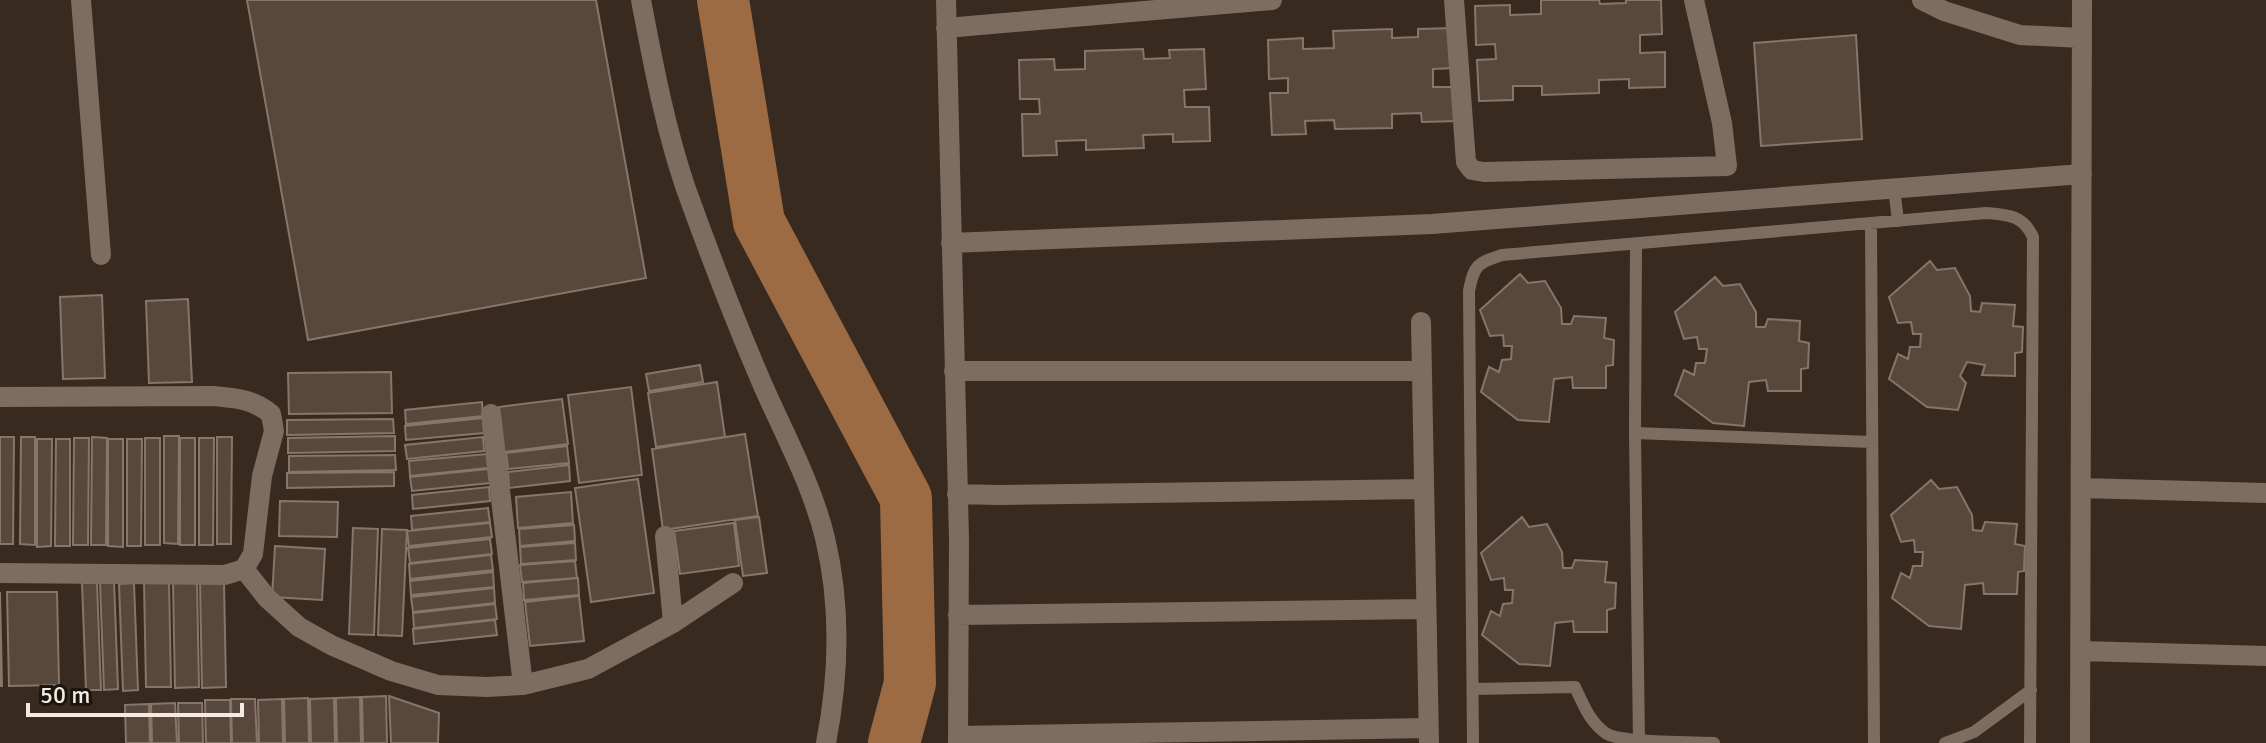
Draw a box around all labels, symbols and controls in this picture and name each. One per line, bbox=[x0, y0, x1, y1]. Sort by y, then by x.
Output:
scale bar bbox=[28, 667, 242, 717]
text: 50 m bbox=[40, 680, 90, 710]

